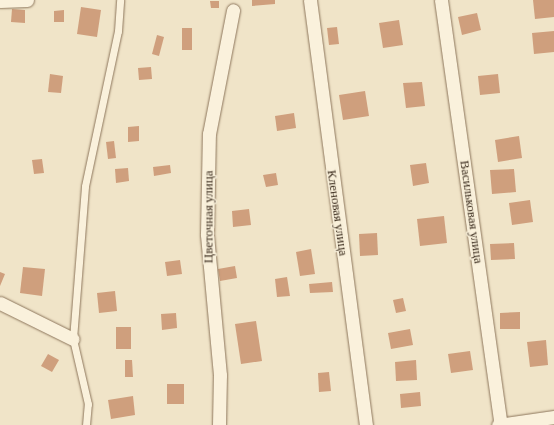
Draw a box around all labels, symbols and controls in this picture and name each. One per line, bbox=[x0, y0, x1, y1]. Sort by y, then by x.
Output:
street label: Васильковая улица bbox=[456, 159, 486, 265]
street label: Кленовая улица bbox=[323, 169, 351, 257]
street label: Цветочная улица bbox=[201, 171, 217, 263]

